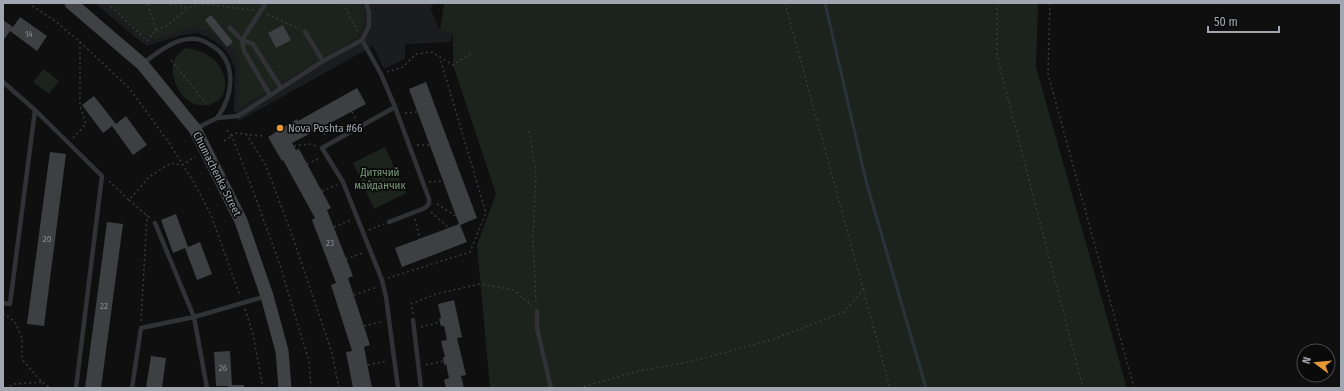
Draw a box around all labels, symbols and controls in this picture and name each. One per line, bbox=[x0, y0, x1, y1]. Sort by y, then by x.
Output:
scale bar bbox=[1208, 8, 1279, 34]
text: 50 m bbox=[1214, 15, 1238, 29]
house number: 14 bbox=[25, 29, 34, 39]
place label: Nova Poshta #66 bbox=[288, 122, 363, 135]
marker: Nova Poshta #66 bbox=[275, 123, 285, 133]
street label: Chumachenka Street bbox=[190, 130, 244, 219]
park label: Дитячий майданчик bbox=[354, 166, 406, 192]
house number: 20 bbox=[43, 234, 52, 244]
house number: 23 bbox=[326, 238, 334, 248]
house number: 22 bbox=[100, 301, 108, 311]
north arrow bbox=[1296, 343, 1336, 383]
text: N bbox=[1300, 355, 1314, 365]
house number: 26 bbox=[219, 363, 228, 373]

